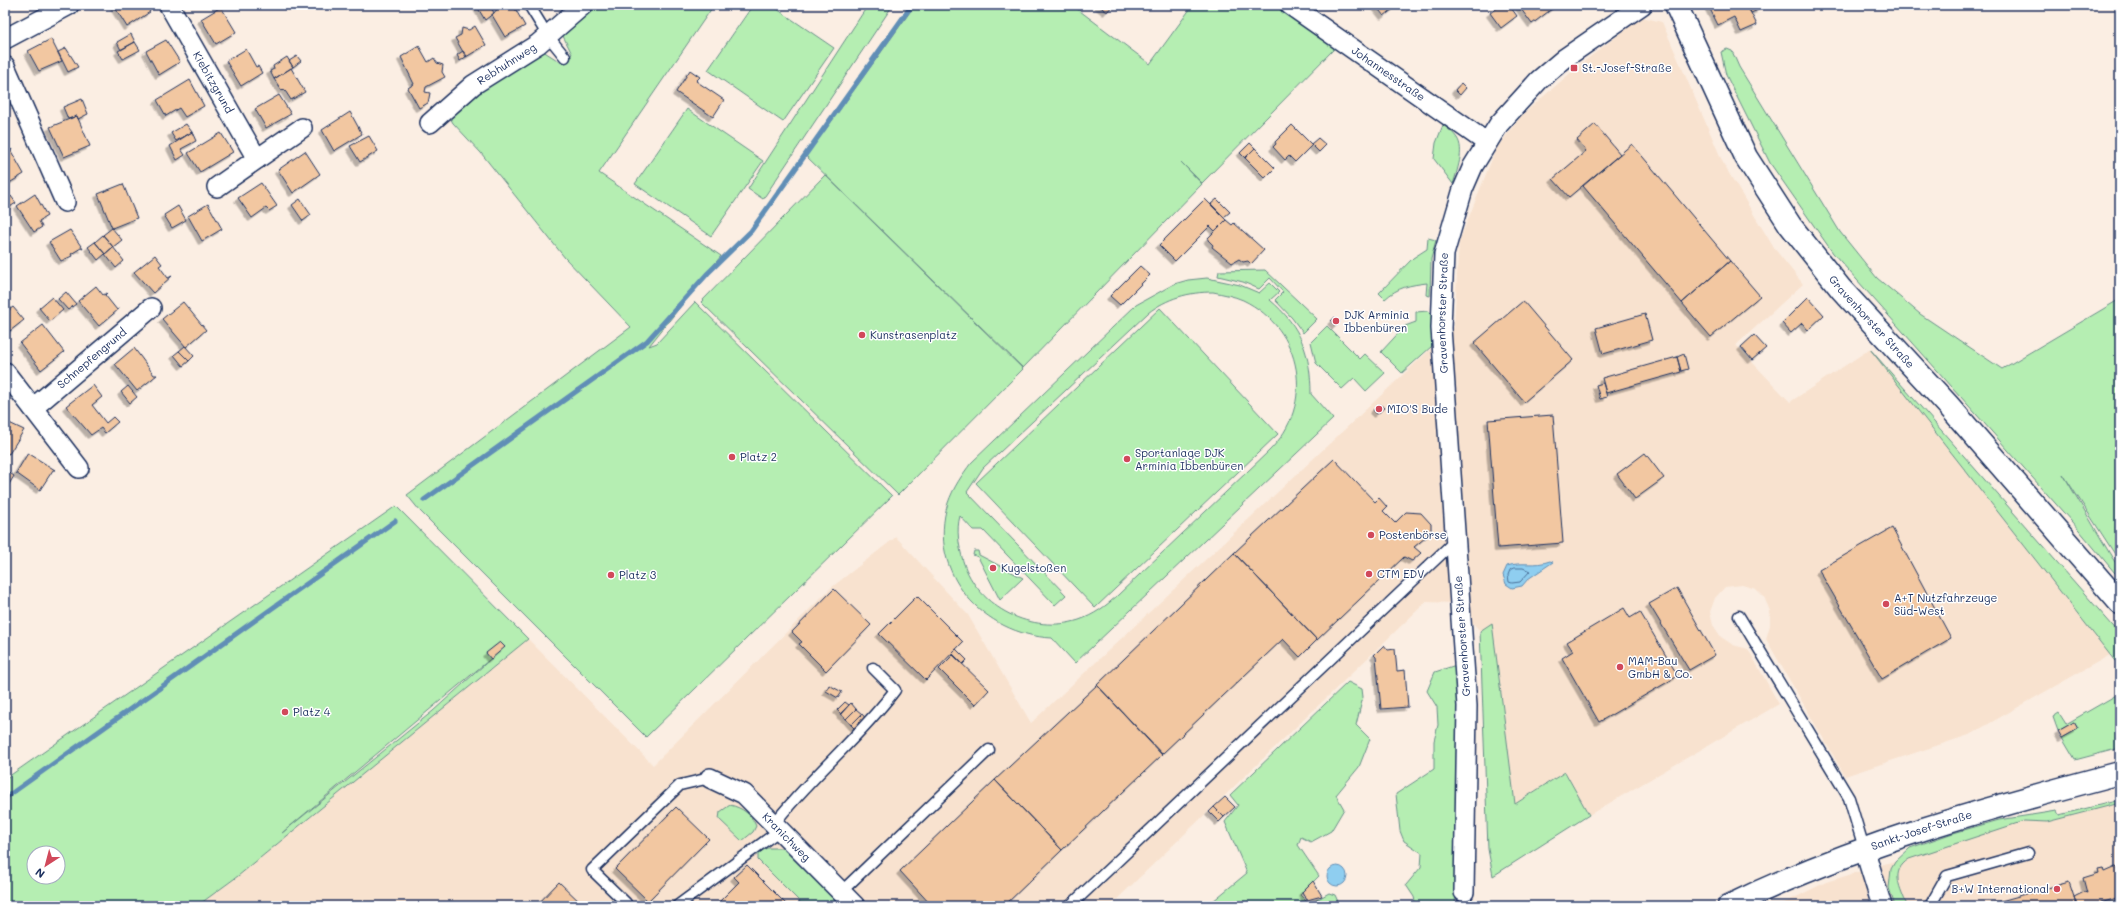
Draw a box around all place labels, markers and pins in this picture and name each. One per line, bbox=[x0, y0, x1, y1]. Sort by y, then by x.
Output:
place label: St.-Josef-Straße bbox=[1582, 60, 1672, 75]
marker: St.-Josef-Straße bbox=[1569, 63, 1579, 73]
place label: DJK Arminia Ibbenbüren bbox=[1344, 307, 1410, 335]
marker: DJK Arminia Ibbenbüren bbox=[1331, 316, 1341, 326]
place label: Kunstrasenplatz bbox=[870, 327, 957, 342]
marker: Kunstrasenplatz bbox=[857, 330, 867, 340]
place label: MIO'S Bude bbox=[1387, 401, 1448, 416]
marker: MIO'S Bude bbox=[1374, 404, 1384, 414]
place label: Sportanlage DJK Arminia Ibbenbüren bbox=[1135, 445, 1243, 473]
place label: Platz 2 bbox=[740, 449, 777, 464]
marker: Platz 2 bbox=[727, 452, 737, 462]
marker: Sportanlage DJK Arminia Ibbenbüren bbox=[1122, 454, 1132, 464]
place label: Postenbörse bbox=[1379, 527, 1447, 542]
marker: Postenbörse bbox=[1366, 530, 1376, 540]
place label: Kugelstoßen bbox=[1001, 560, 1066, 575]
marker: Kugelstoßen bbox=[988, 563, 998, 573]
place label: CTM EDV bbox=[1377, 566, 1424, 581]
place label: Platz 3 bbox=[619, 567, 657, 582]
marker: CTM EDV bbox=[1364, 569, 1374, 579]
marker: Platz 3 bbox=[606, 570, 616, 580]
place label: A+T Nutzfahrzeuge Süd-West bbox=[1894, 590, 1997, 618]
marker: A+T Nutzfahrzeuge Süd-West bbox=[1881, 599, 1891, 609]
place label: MAM-Bau GmbH & Co. bbox=[1628, 653, 1692, 681]
marker: MAM-Bau GmbH & Co. bbox=[1615, 662, 1625, 672]
place label: Platz 4 bbox=[293, 704, 331, 719]
marker: Platz 4 bbox=[280, 707, 290, 717]
place label: B+W International bbox=[1952, 881, 2049, 896]
marker: B+W International bbox=[2052, 884, 2062, 894]

